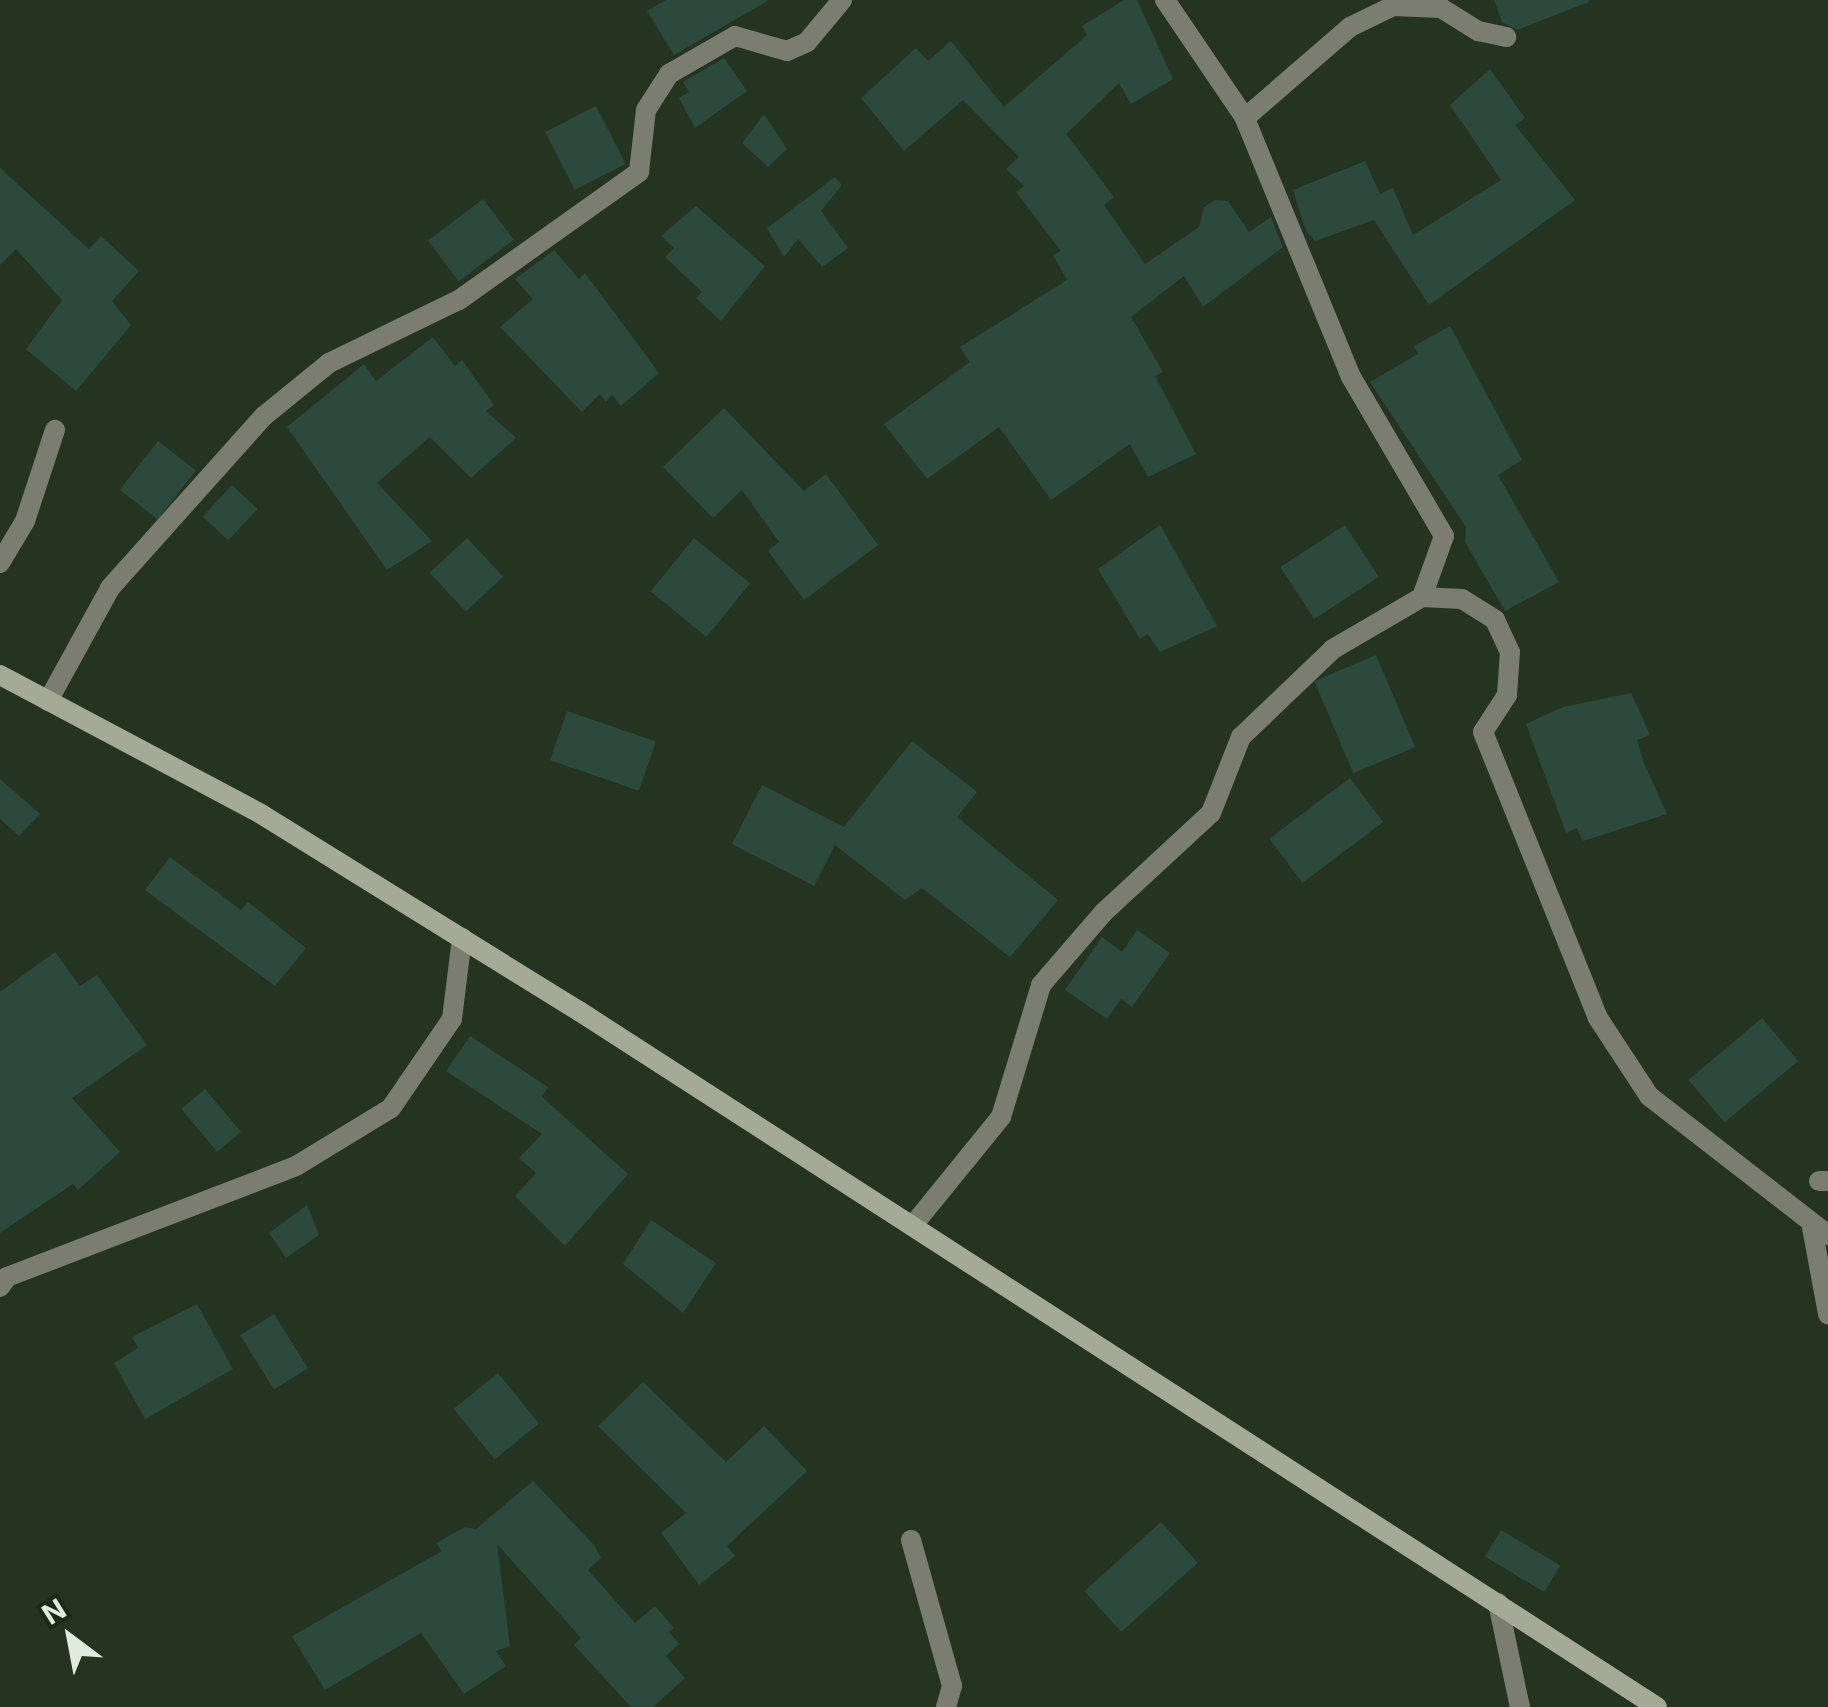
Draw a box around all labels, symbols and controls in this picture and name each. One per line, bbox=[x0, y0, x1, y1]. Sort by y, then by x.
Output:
north arrow bbox=[20, 1587, 120, 1687]
text: N bbox=[36, 1591, 72, 1632]

